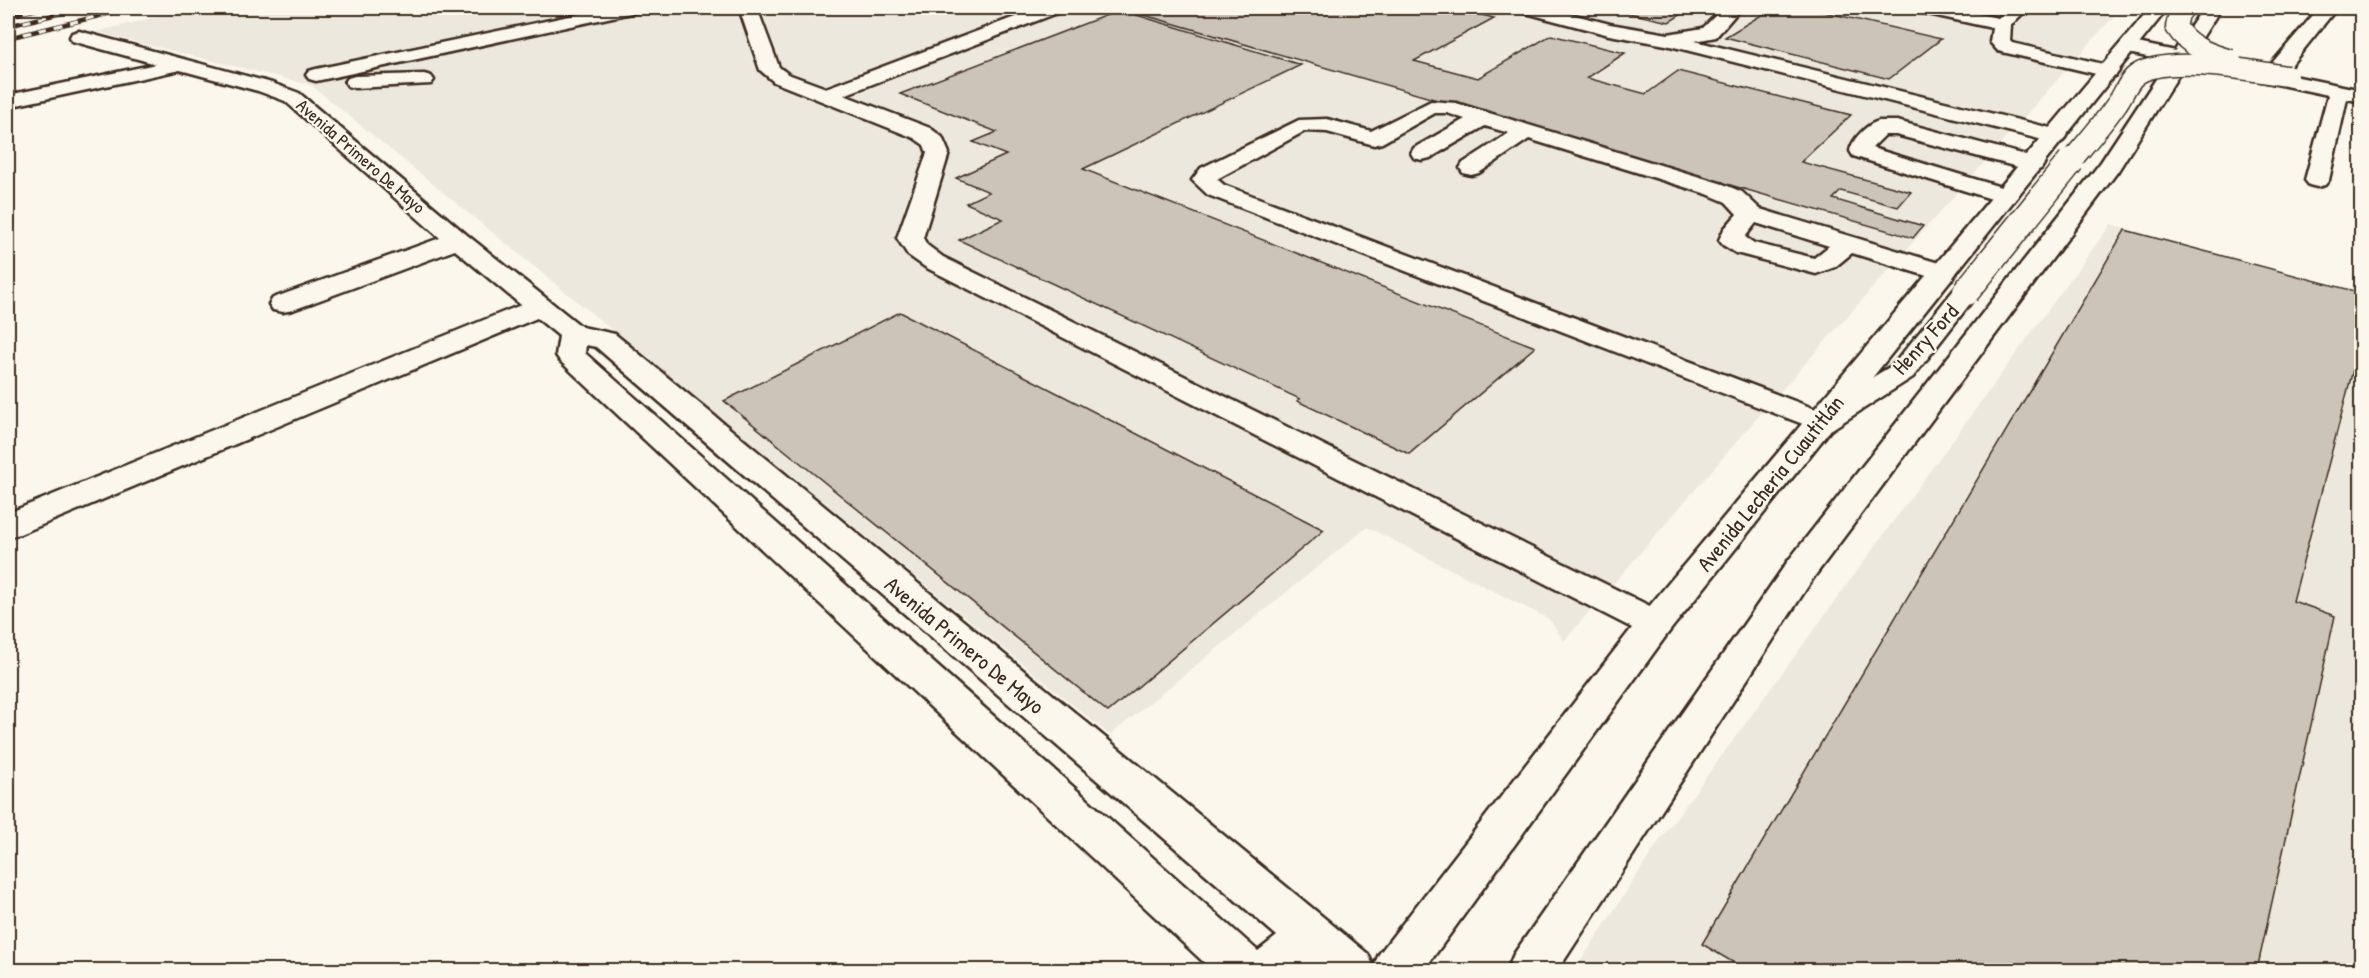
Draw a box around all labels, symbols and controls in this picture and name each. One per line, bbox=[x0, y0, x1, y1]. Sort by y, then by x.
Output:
street label: Avenida Primero De Mayo bbox=[291, 93, 431, 219]
street label: Henry Ford bbox=[1885, 297, 1965, 381]
street label: Avenida Lecheria Cuautitlán bbox=[1690, 389, 1850, 577]
street label: Avenida Primero De Mayo bbox=[879, 569, 1051, 721]

